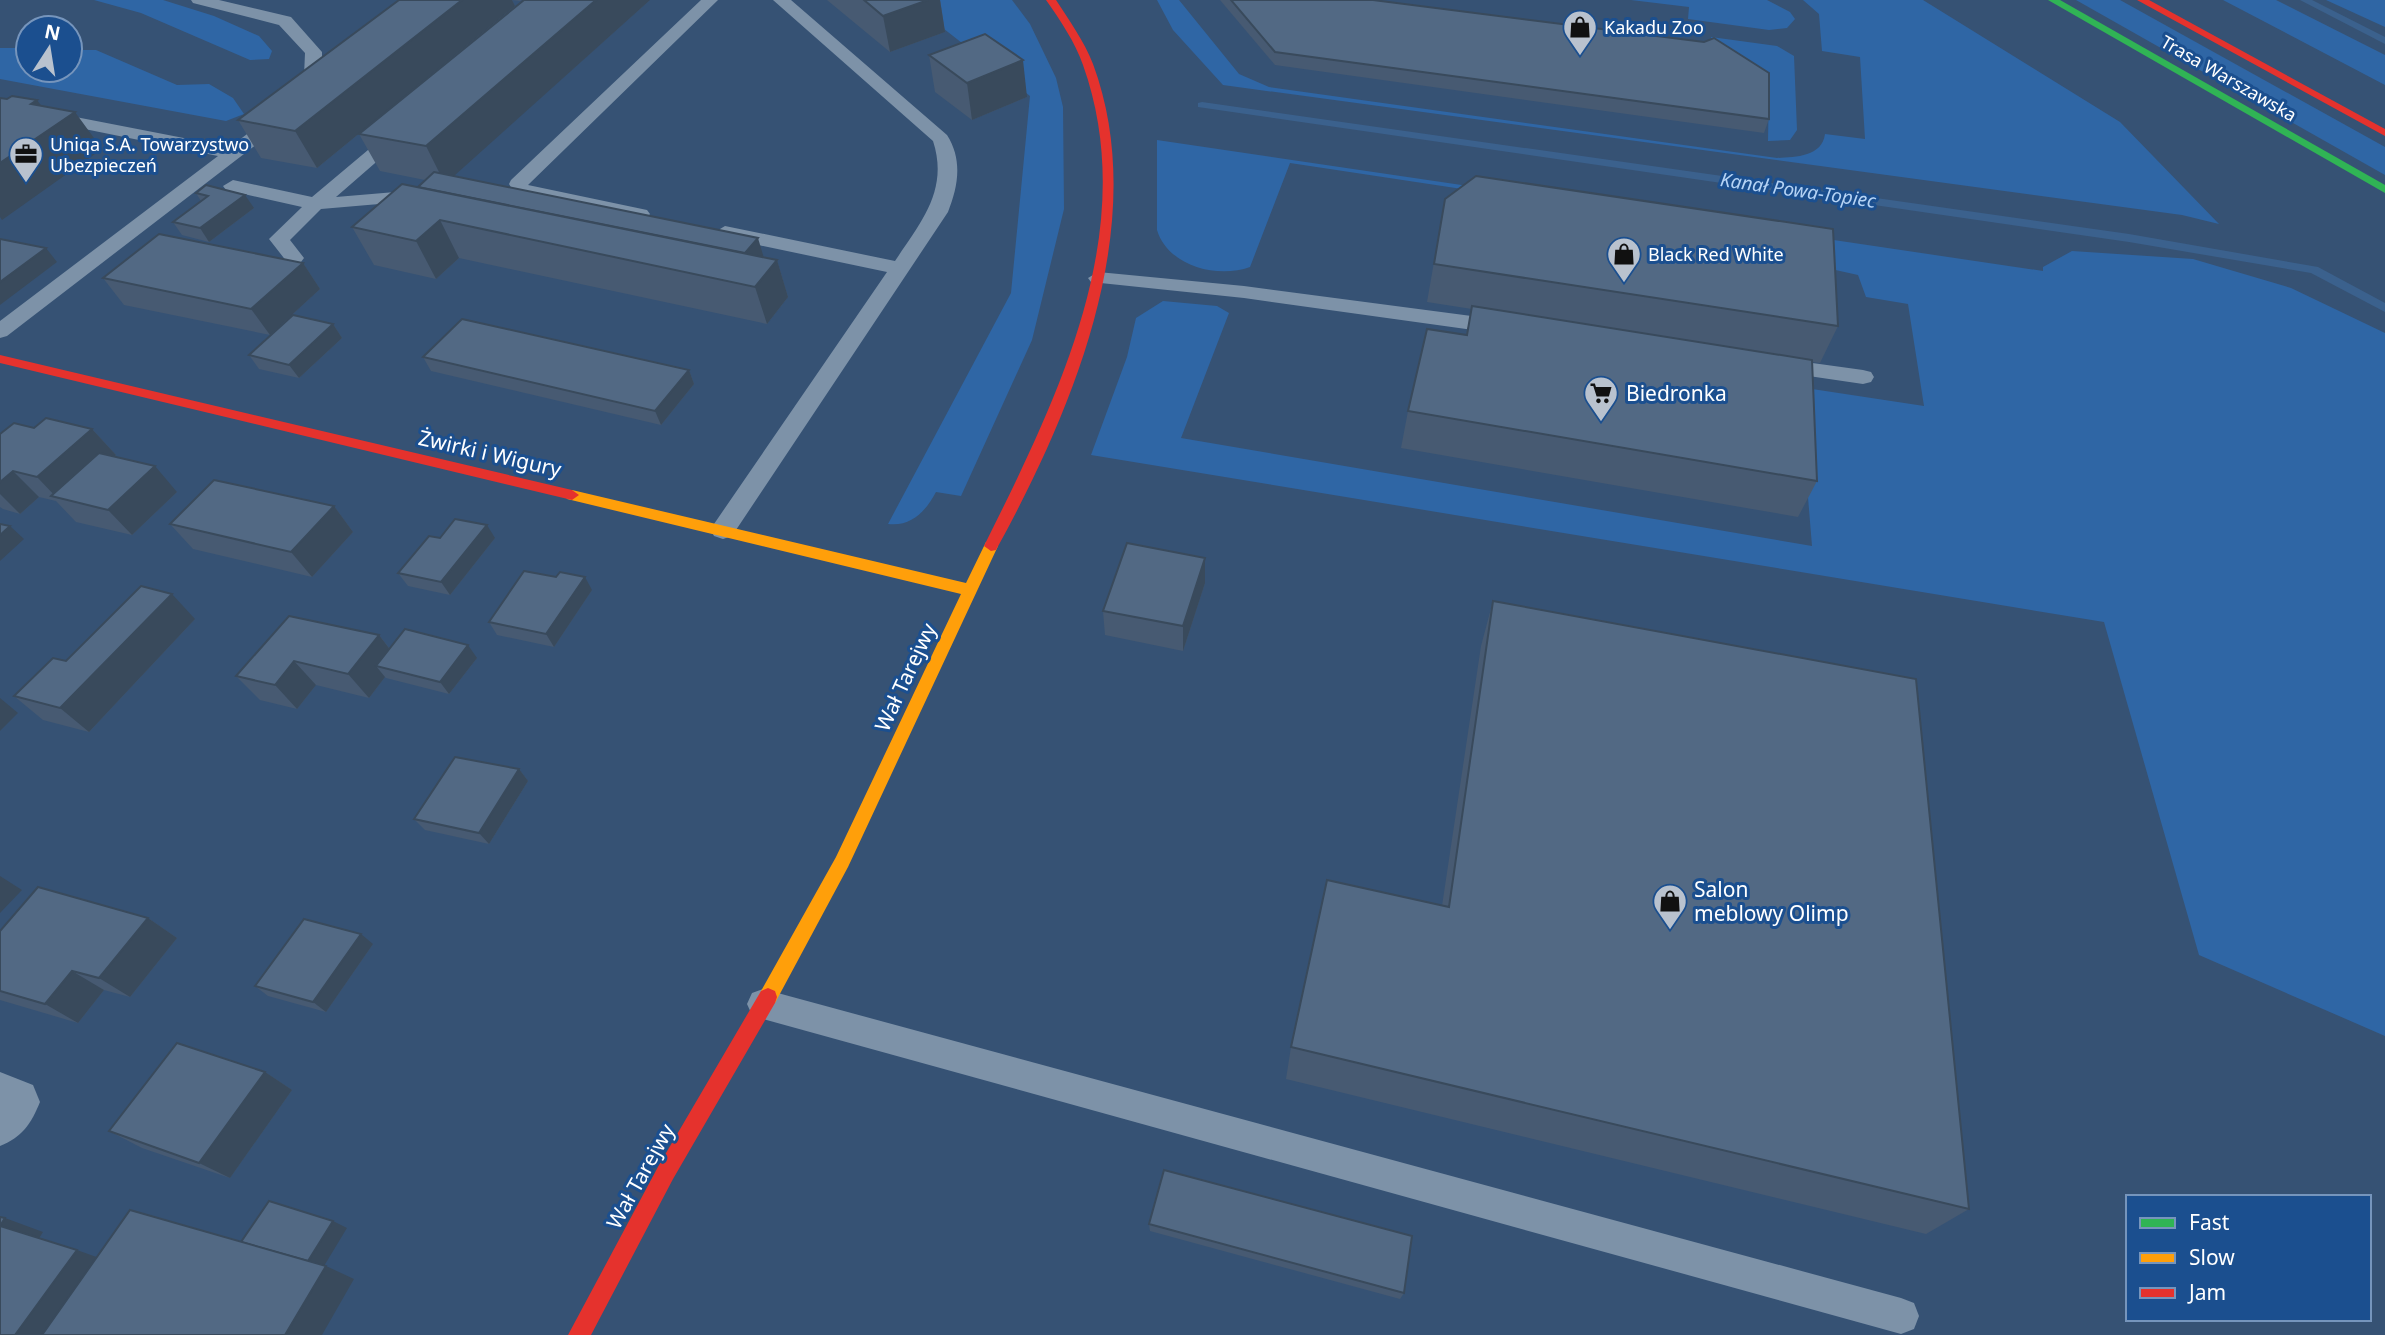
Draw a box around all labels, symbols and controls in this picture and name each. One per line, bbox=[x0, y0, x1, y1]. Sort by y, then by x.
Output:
shop icon: Kakadu Zoo bbox=[1561, 8, 1599, 57]
north arrow bbox=[14, 14, 84, 84]
place label: Kakadu Zoo bbox=[1604, 15, 1704, 39]
text: N bbox=[42, 18, 63, 47]
street label: Trasa Warszawska bbox=[2157, 29, 2301, 127]
place label: Uniqa S.A. Towarzystwo Ubezpieczeń bbox=[50, 132, 249, 177]
office icon: Uniqa S.A. Towarzystwo Ubezpieczeń bbox=[7, 135, 45, 184]
water label: Kanał Powa-Topiec bbox=[1719, 166, 1878, 214]
shop icon: Black Red White bbox=[1605, 235, 1643, 284]
place label: Black Red White bbox=[1648, 242, 1784, 266]
supermarket icon: Biedronka bbox=[1582, 374, 1620, 423]
place label: Biedronka bbox=[1626, 379, 1727, 407]
street label: Żwirki i Wigury bbox=[416, 423, 564, 483]
street label: Wał Tarejwy bbox=[868, 618, 942, 736]
place label: Salon meblowy Olimp bbox=[1694, 875, 1849, 927]
shop icon: Salon meblowy Olimp bbox=[1651, 882, 1689, 931]
street label: Wał Tarejwy bbox=[600, 1118, 681, 1234]
legend bbox=[2126, 1195, 2371, 1321]
text: Fast bbox=[2189, 1208, 2230, 1236]
text: Slow bbox=[2189, 1243, 2235, 1271]
text: Jam bbox=[2187, 1278, 2226, 1306]

